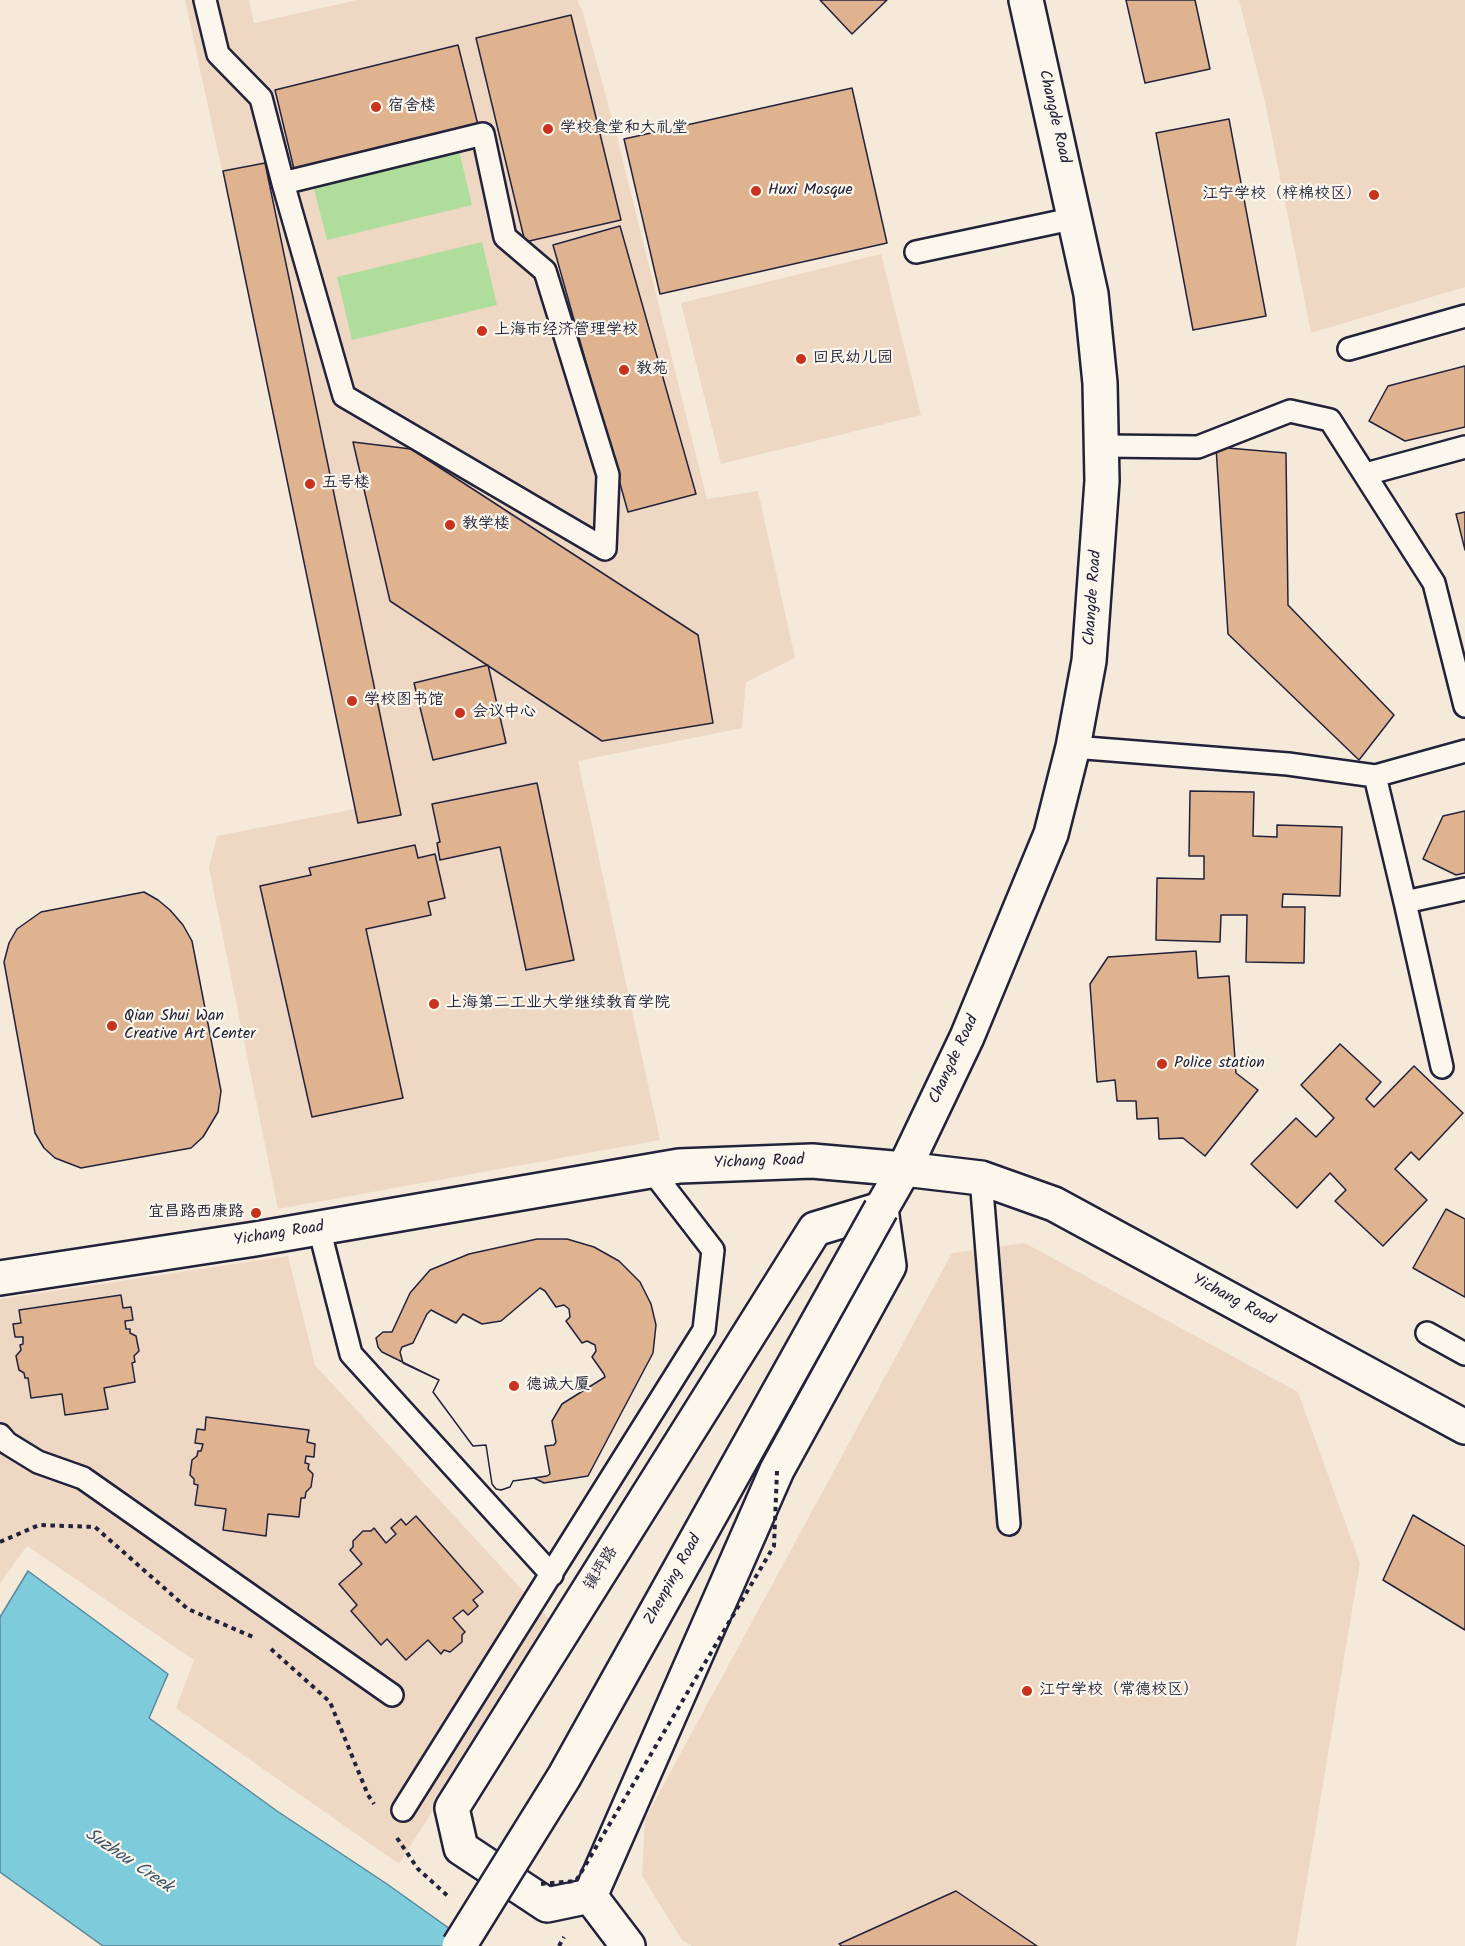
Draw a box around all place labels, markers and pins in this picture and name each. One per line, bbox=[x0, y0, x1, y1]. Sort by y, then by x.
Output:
place label: 宿舍楼 bbox=[388, 97, 436, 117]
marker: 宿舍楼 bbox=[369, 100, 383, 114]
place label: 学校食堂和大礼堂 bbox=[560, 119, 688, 139]
marker: 学校食堂和大礼堂 bbox=[541, 122, 555, 136]
place label: Huxi Mosque bbox=[768, 181, 853, 201]
marker: Huxi Mosque bbox=[749, 184, 763, 198]
place label: 江宁学校（梓棉校区） bbox=[1202, 185, 1362, 205]
marker: 江宁学校（梓棉校区） bbox=[1367, 188, 1381, 202]
place label: 上海市经济管理学校 bbox=[494, 321, 638, 341]
marker: 上海市经济管理学校 bbox=[475, 324, 489, 338]
place label: 回民幼儿园 bbox=[813, 349, 893, 369]
marker: 回民幼儿园 bbox=[794, 352, 808, 366]
place label: 教苑 bbox=[636, 360, 668, 380]
marker: 教苑 bbox=[617, 363, 631, 377]
place label: 五号楼 bbox=[322, 474, 370, 494]
marker: 五号楼 bbox=[303, 477, 317, 491]
place label: 教学楼 bbox=[462, 515, 510, 535]
marker: 教学楼 bbox=[443, 518, 457, 532]
place label: 学校图书馆 bbox=[364, 691, 444, 711]
marker: 学校图书馆 bbox=[345, 694, 359, 708]
place label: 会议中心 bbox=[472, 703, 536, 723]
marker: 会议中心 bbox=[453, 706, 467, 720]
place label: 上海第二工业大学继续教育学院 bbox=[446, 994, 670, 1014]
marker: 上海第二工业大学继续教育学院 bbox=[427, 997, 441, 1011]
place label: Qian Shui Wan Creative Art Center bbox=[124, 1007, 256, 1045]
marker: Qian Shui Wan Creative Art Center bbox=[105, 1019, 119, 1033]
place label: Police station bbox=[1174, 1054, 1265, 1074]
marker: Police station bbox=[1155, 1057, 1169, 1071]
place label: 宜昌路西康路 bbox=[148, 1203, 244, 1223]
marker: 宜昌路西康路 bbox=[249, 1206, 263, 1220]
place label: 德诚大厦 bbox=[526, 1376, 590, 1396]
marker: 德诚大厦 bbox=[507, 1379, 521, 1393]
place label: 江宁学校（常德校区） bbox=[1039, 1681, 1199, 1701]
marker: 江宁学校（常德校区） bbox=[1020, 1684, 1034, 1698]

